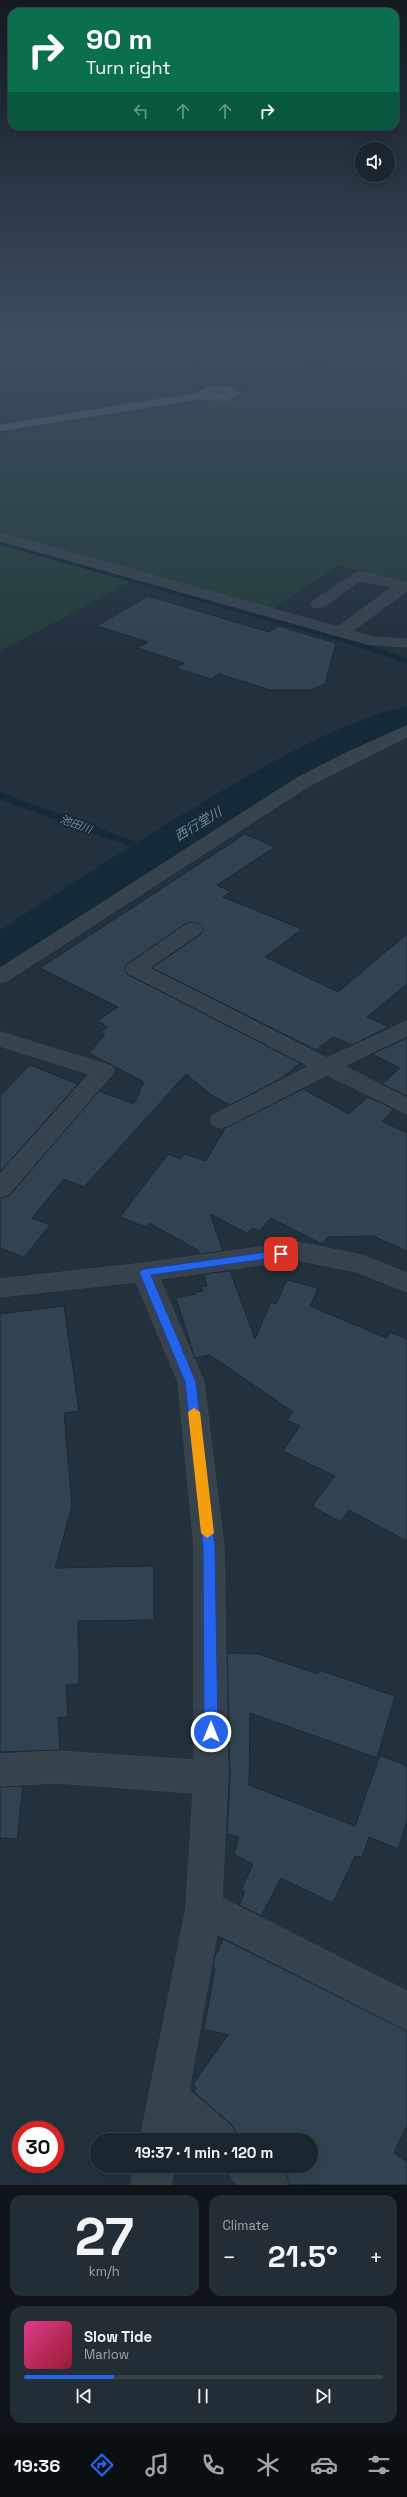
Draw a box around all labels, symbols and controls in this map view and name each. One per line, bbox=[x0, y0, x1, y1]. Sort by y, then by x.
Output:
text: 90 m bbox=[86, 21, 152, 57]
icon: right bbox=[20, 24, 72, 76]
text: Turn right bbox=[86, 56, 170, 79]
icon: left bbox=[130, 100, 152, 122]
icon: ahead bbox=[172, 100, 194, 122]
icon: ahead bbox=[214, 100, 236, 122]
icon: right bbox=[256, 100, 278, 122]
map controls bbox=[355, 142, 395, 182]
button: sound bbox=[355, 142, 395, 182]
water label: 西行堂川 bbox=[171, 802, 226, 845]
water label: 池田川 bbox=[58, 812, 95, 837]
pin bbox=[264, 1237, 298, 1271]
icon: arrive bbox=[270, 1243, 292, 1265]
position arrow bbox=[190, 1711, 232, 1753]
speed limit sign: 30 bbox=[12, 2121, 64, 2173]
text: 19:37 · 1 min · 120 m bbox=[135, 2143, 273, 2162]
text: 27 bbox=[75, 2204, 134, 2270]
text: Climate bbox=[223, 2217, 269, 2234]
text: 21.5° bbox=[268, 2237, 338, 2276]
text: − bbox=[223, 2243, 236, 2271]
text: + bbox=[369, 2243, 383, 2271]
text: km/h bbox=[89, 2263, 120, 2280]
text: Slow Tide bbox=[84, 2327, 152, 2346]
text: Marlow bbox=[84, 2346, 129, 2363]
icon: previous bbox=[73, 2385, 95, 2407]
icon: pause bbox=[192, 2385, 214, 2407]
icon: next bbox=[312, 2385, 334, 2407]
icon: directions bbox=[88, 2451, 116, 2479]
icon: music bbox=[143, 2451, 171, 2479]
icon: phone bbox=[199, 2451, 227, 2479]
icon: climate bbox=[254, 2451, 282, 2479]
icon: car bbox=[310, 2451, 338, 2479]
icon: filters bbox=[365, 2451, 393, 2479]
text: 19:36 bbox=[14, 2454, 60, 2477]

